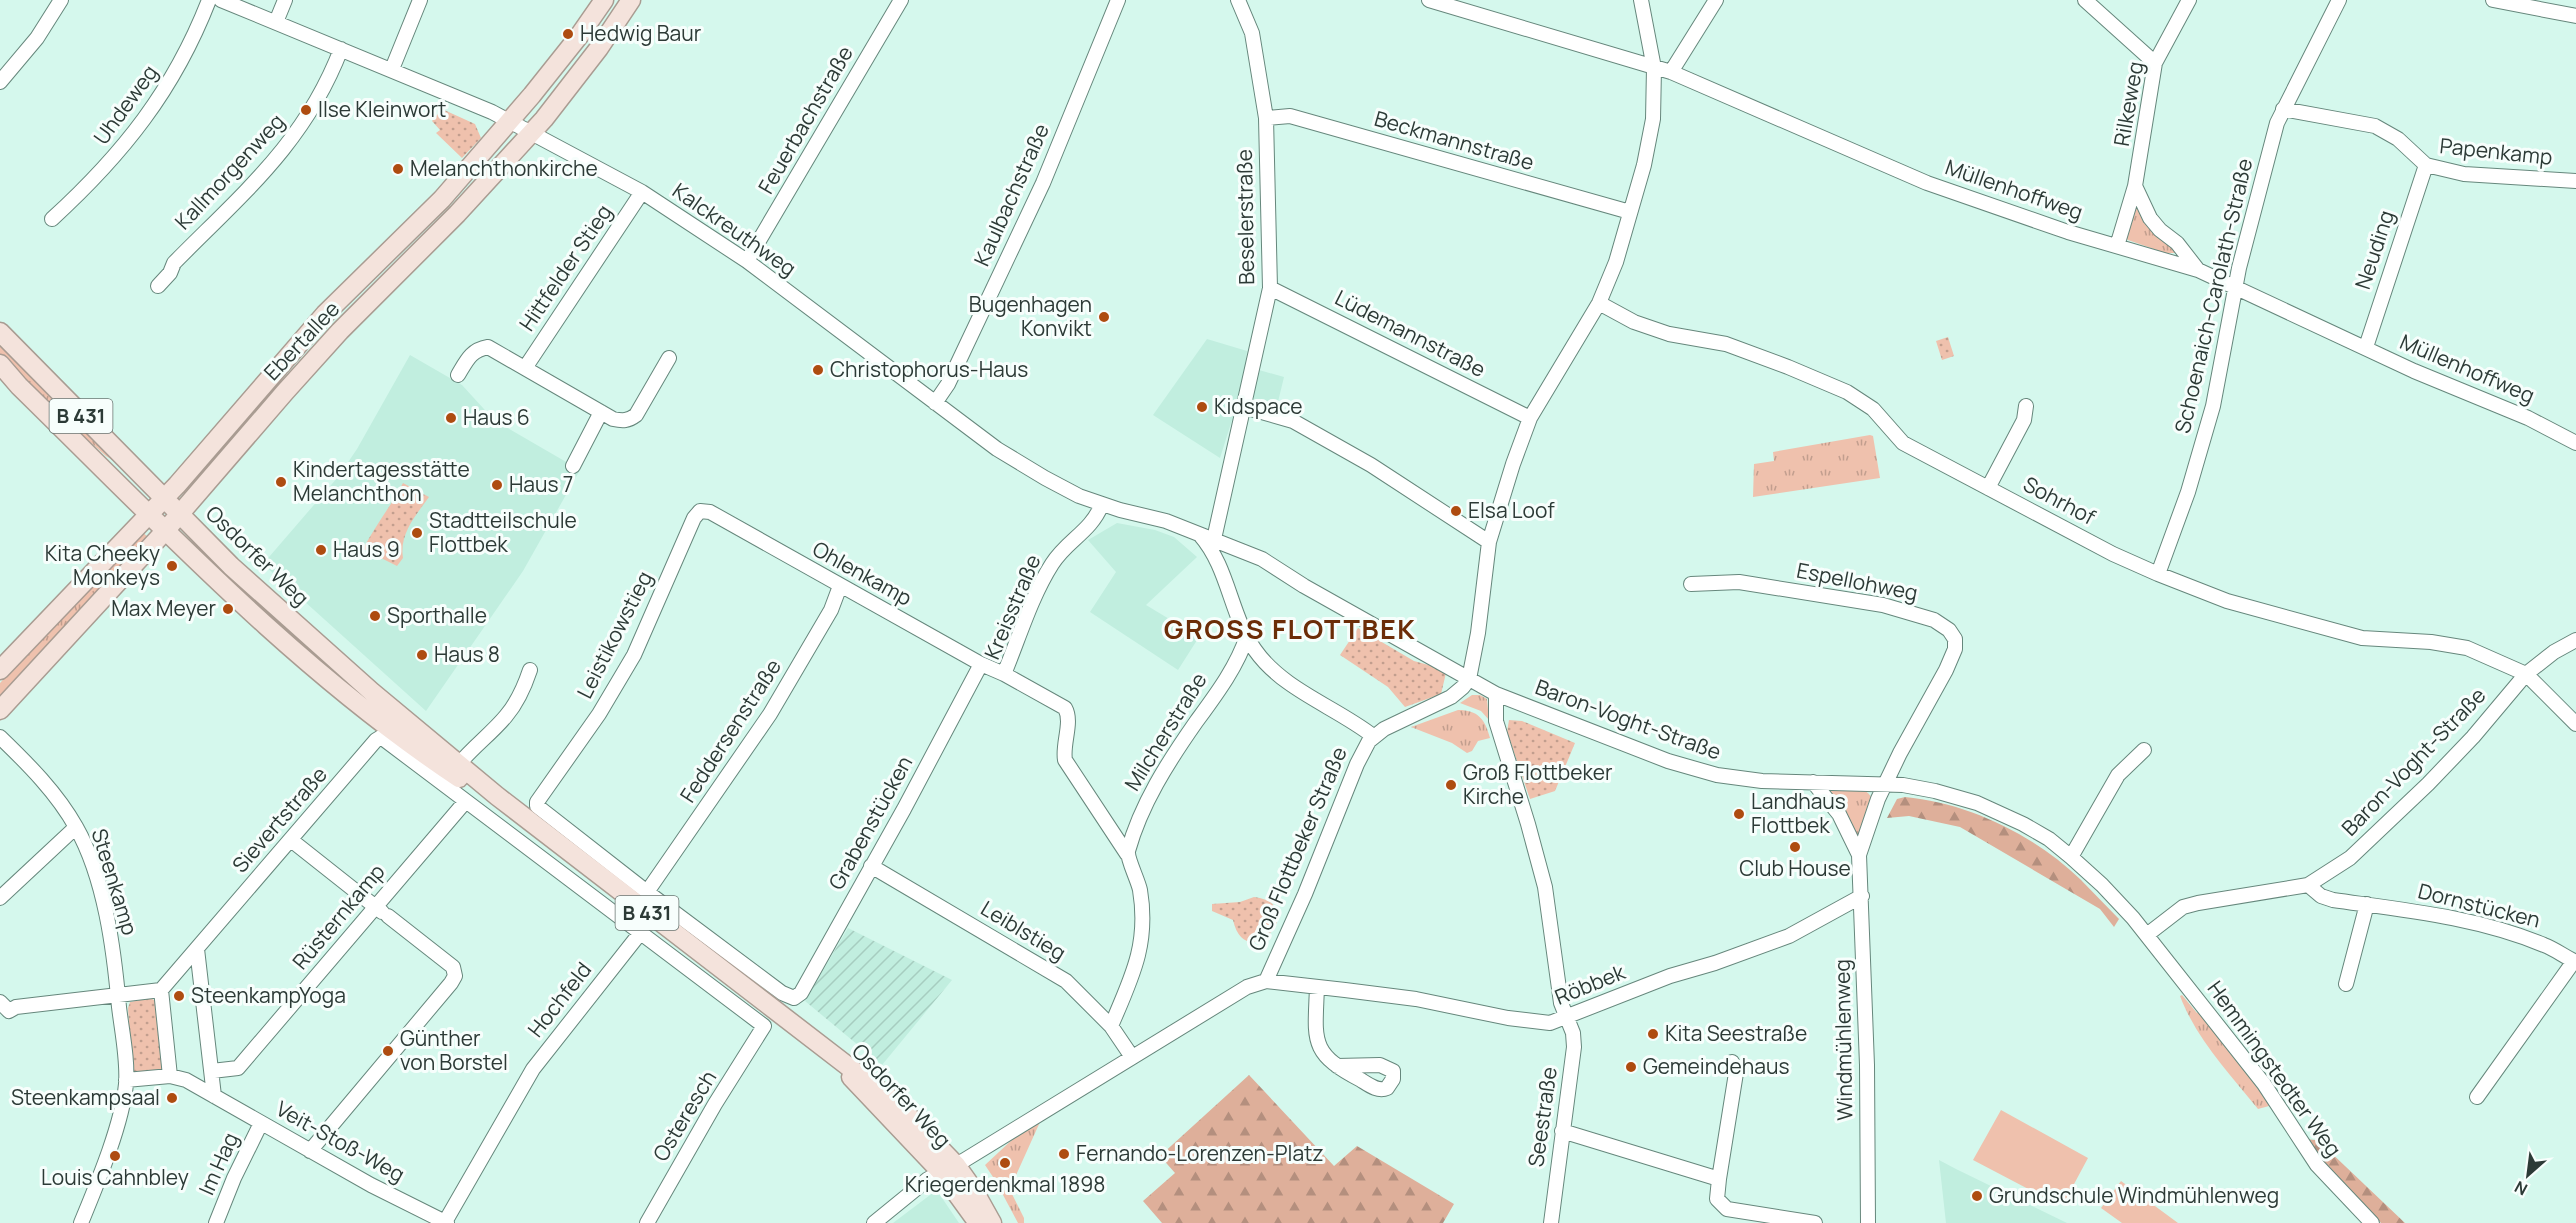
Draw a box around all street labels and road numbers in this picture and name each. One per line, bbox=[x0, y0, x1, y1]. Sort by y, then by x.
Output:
street label: Feuerbachstraße bbox=[751, 41, 859, 198]
street label: Uhdeweg bbox=[87, 59, 164, 150]
street label: Rilkeweg bbox=[2107, 59, 2149, 148]
street label: Beckmannstraße bbox=[1371, 104, 1537, 176]
street label: Kallmorgenweg bbox=[168, 107, 290, 235]
street label: Kaulbachstraße bbox=[967, 119, 1055, 270]
street label: Papenkamp bbox=[2438, 131, 2554, 171]
street label: Beselerstraße bbox=[1230, 149, 1260, 285]
street label: Müllenhoffweg bbox=[1942, 152, 2087, 226]
street label: Schoenaich-Carolath-Straße bbox=[2168, 156, 2258, 436]
street label: Kalckreuthweg bbox=[667, 176, 802, 282]
street label: Hittfelder Stieg bbox=[513, 199, 618, 336]
street label: Neuding bbox=[2348, 207, 2400, 293]
street label: Lüdemannstraße bbox=[1331, 283, 1490, 383]
street label: Ebertallee bbox=[257, 295, 345, 386]
street label: Müllenhoffweg bbox=[2396, 327, 2539, 409]
road number: B 431 bbox=[50, 399, 112, 433]
street label: Sohrhof bbox=[2019, 470, 2101, 531]
street label: Osdorfer Weg bbox=[200, 499, 315, 611]
street label: Ohlenkamp bbox=[808, 534, 917, 612]
street label: Kreisstraße bbox=[977, 550, 1047, 663]
street label: Espellohweg bbox=[1794, 556, 1920, 606]
street label: Leistikowstieg bbox=[570, 566, 658, 703]
street label: Feddersenstraße bbox=[673, 653, 787, 807]
street label: Milcherstraße bbox=[1118, 667, 1213, 796]
street label: Baron-Voght-Straße bbox=[1532, 672, 1725, 766]
street label: Baron-Voght-Straße bbox=[2335, 681, 2491, 841]
street label: Groß Flottbeker Straße bbox=[1241, 742, 1353, 955]
street label: Grabenstücken bbox=[822, 751, 918, 894]
street label: Sievertstraße bbox=[226, 761, 333, 878]
street label: Steenkamp bbox=[85, 825, 144, 938]
street label: Rüsternkamp bbox=[286, 858, 391, 975]
street label: Dornstücken bbox=[2415, 876, 2543, 934]
street label: Leiblstieg bbox=[976, 894, 1071, 966]
road number: B 431 bbox=[616, 896, 678, 930]
street label: Hochfeld bbox=[521, 956, 597, 1042]
street label: Röbbek bbox=[1550, 957, 1629, 1011]
street label: Windmühlenweg bbox=[1828, 959, 1858, 1121]
street label: Hemmingstedter Weg bbox=[2202, 975, 2348, 1162]
street label: Osdorfer Weg bbox=[846, 1037, 957, 1153]
street label: Osteresch bbox=[646, 1065, 722, 1166]
street label: Seestraße bbox=[1521, 1065, 1563, 1169]
street label: Veit-Stoß-Weg bbox=[271, 1094, 410, 1188]
street label: Im Hag bbox=[192, 1128, 244, 1199]

